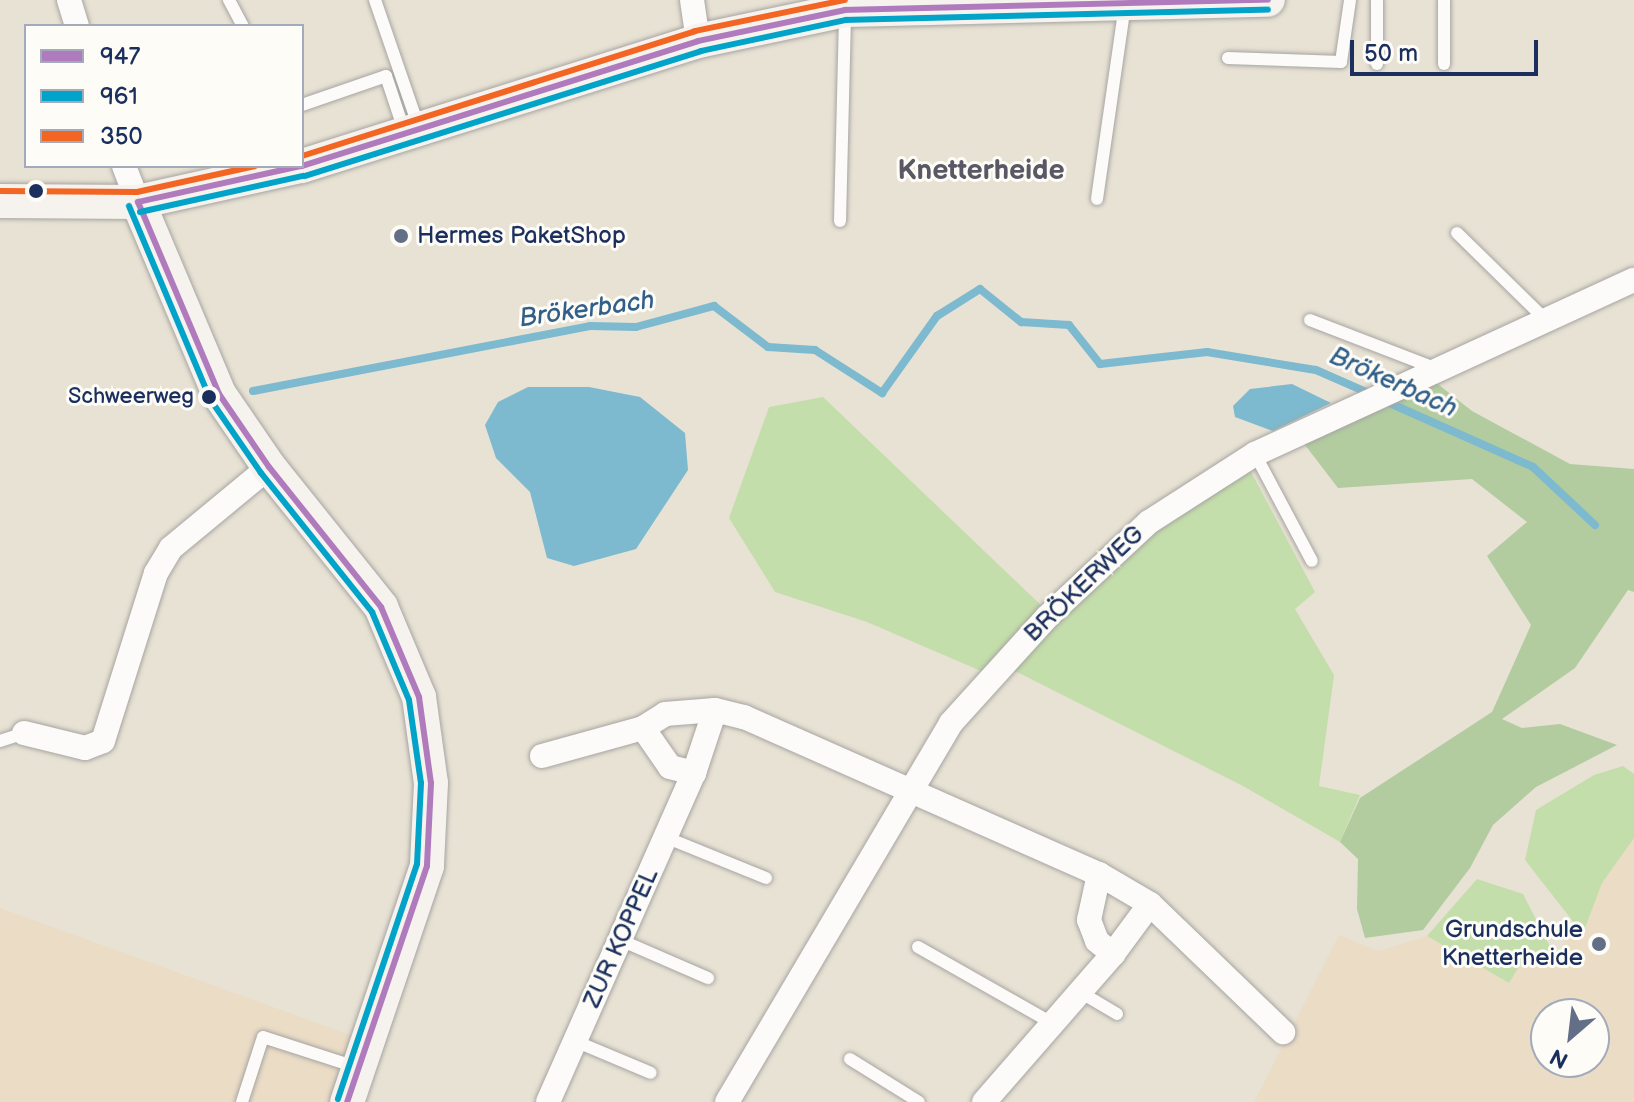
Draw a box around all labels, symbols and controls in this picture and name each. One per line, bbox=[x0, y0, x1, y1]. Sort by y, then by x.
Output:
legend bbox=[24, 24, 304, 168]
scale bar bbox=[1354, 24, 1542, 74]
text: 50 m bbox=[1364, 39, 1418, 68]
text: 947 bbox=[100, 42, 140, 71]
text: 961 bbox=[100, 82, 138, 111]
text: 350 bbox=[100, 122, 143, 151]
district label: Knetterheide bbox=[897, 154, 1065, 188]
unlabelled marker bbox=[28, 183, 44, 199]
place label: Hermes PaketShop bbox=[417, 222, 626, 250]
marker: Hermes PaketShop bbox=[392, 227, 410, 245]
water label: Brökerbach bbox=[517, 285, 657, 335]
water label: Brökerbach bbox=[1324, 341, 1462, 425]
place label: Schweerweg bbox=[68, 384, 194, 410]
marker: Schweerweg bbox=[201, 389, 217, 405]
street label: BRÖKERWEG bbox=[1018, 520, 1150, 648]
street label: ZUR KOPPEL bbox=[578, 864, 664, 1012]
place label: Grundschule Knetterheide bbox=[1442, 916, 1583, 972]
marker: Grundschule Knetterheide bbox=[1590, 935, 1608, 953]
north arrow bbox=[1530, 998, 1610, 1078]
text: N bbox=[1546, 1042, 1573, 1074]

